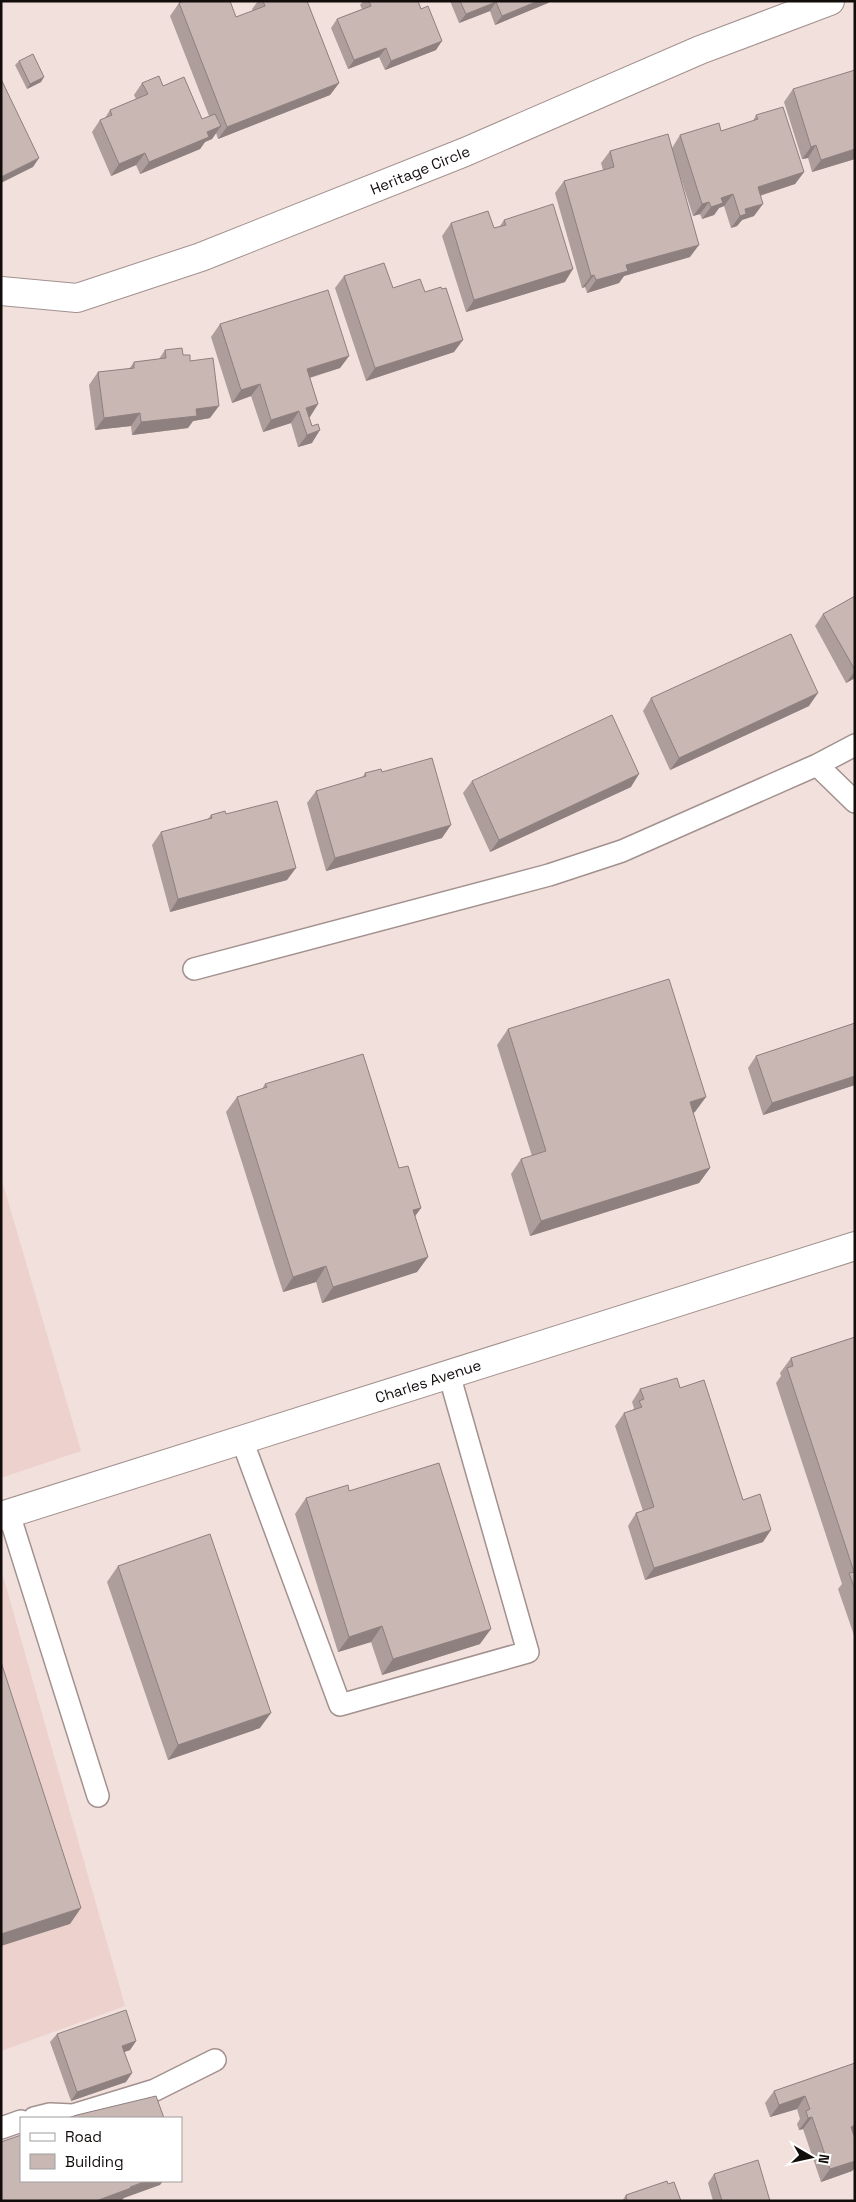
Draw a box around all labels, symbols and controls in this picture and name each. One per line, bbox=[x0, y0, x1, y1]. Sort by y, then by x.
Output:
street label: Heritage Circle bbox=[367, 141, 473, 199]
street label: Charles Avenue bbox=[373, 1355, 483, 1407]
legend bbox=[20, 2117, 182, 2182]
text: Road bbox=[65, 2127, 102, 2146]
north arrow bbox=[786, 2132, 836, 2182]
text: Building bbox=[65, 2152, 124, 2171]
text: N bbox=[814, 2153, 833, 2165]

